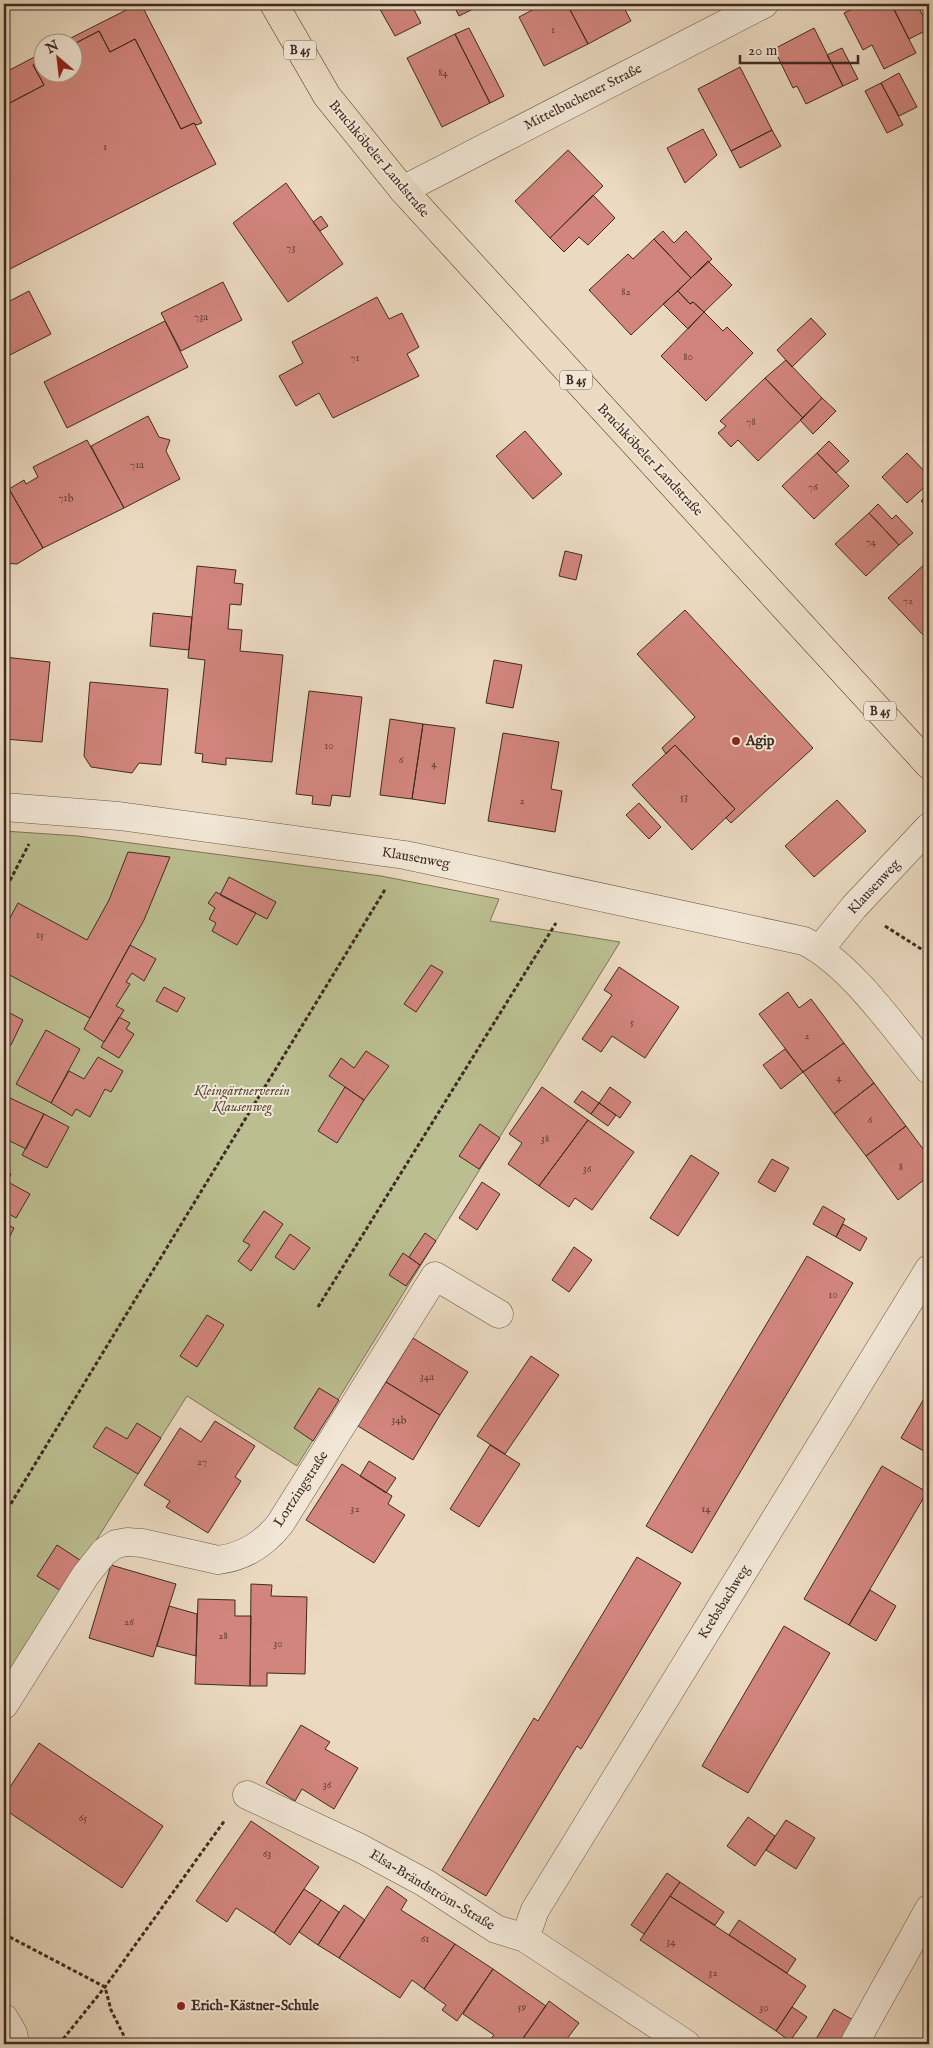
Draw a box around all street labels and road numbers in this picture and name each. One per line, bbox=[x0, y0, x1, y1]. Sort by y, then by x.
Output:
road number: B 45 bbox=[284, 40, 316, 60]
street label: Mittelbuchener Straße bbox=[521, 59, 646, 135]
street label: Bruchköbeler Landstraße bbox=[325, 97, 434, 222]
road number: B 45 bbox=[560, 370, 592, 390]
street label: Bruchköbeler Landstraße bbox=[593, 400, 707, 521]
road number: B 45 bbox=[864, 701, 896, 720]
street label: Klausenweg bbox=[380, 843, 452, 873]
street label: Klausenweg bbox=[844, 855, 904, 918]
street label: Lortzingstraße bbox=[270, 1447, 333, 1531]
street label: Krebsbachweg bbox=[694, 1561, 754, 1642]
street label: Elsa-Brändström-Straße bbox=[366, 1845, 498, 1935]

